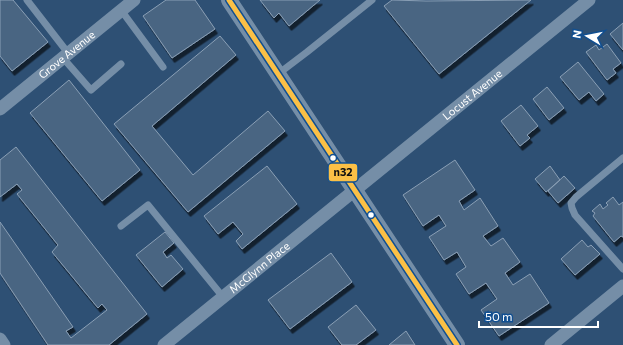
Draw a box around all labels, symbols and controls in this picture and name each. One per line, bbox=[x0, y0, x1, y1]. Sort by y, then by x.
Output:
north arrow bbox=[567, 16, 607, 56]
street label: Grove Avenue bbox=[36, 27, 97, 81]
text: N bbox=[570, 29, 584, 39]
street label: Locust Avenue bbox=[440, 66, 504, 122]
unlabelled marker bbox=[328, 153, 338, 163]
line badge: n32 bbox=[328, 163, 358, 182]
text: n32 bbox=[334, 165, 352, 178]
unlabelled marker bbox=[366, 210, 376, 220]
street label: McGlynn Place bbox=[226, 239, 292, 295]
scale bar bbox=[479, 303, 598, 329]
text: 50 m bbox=[485, 309, 513, 323]

